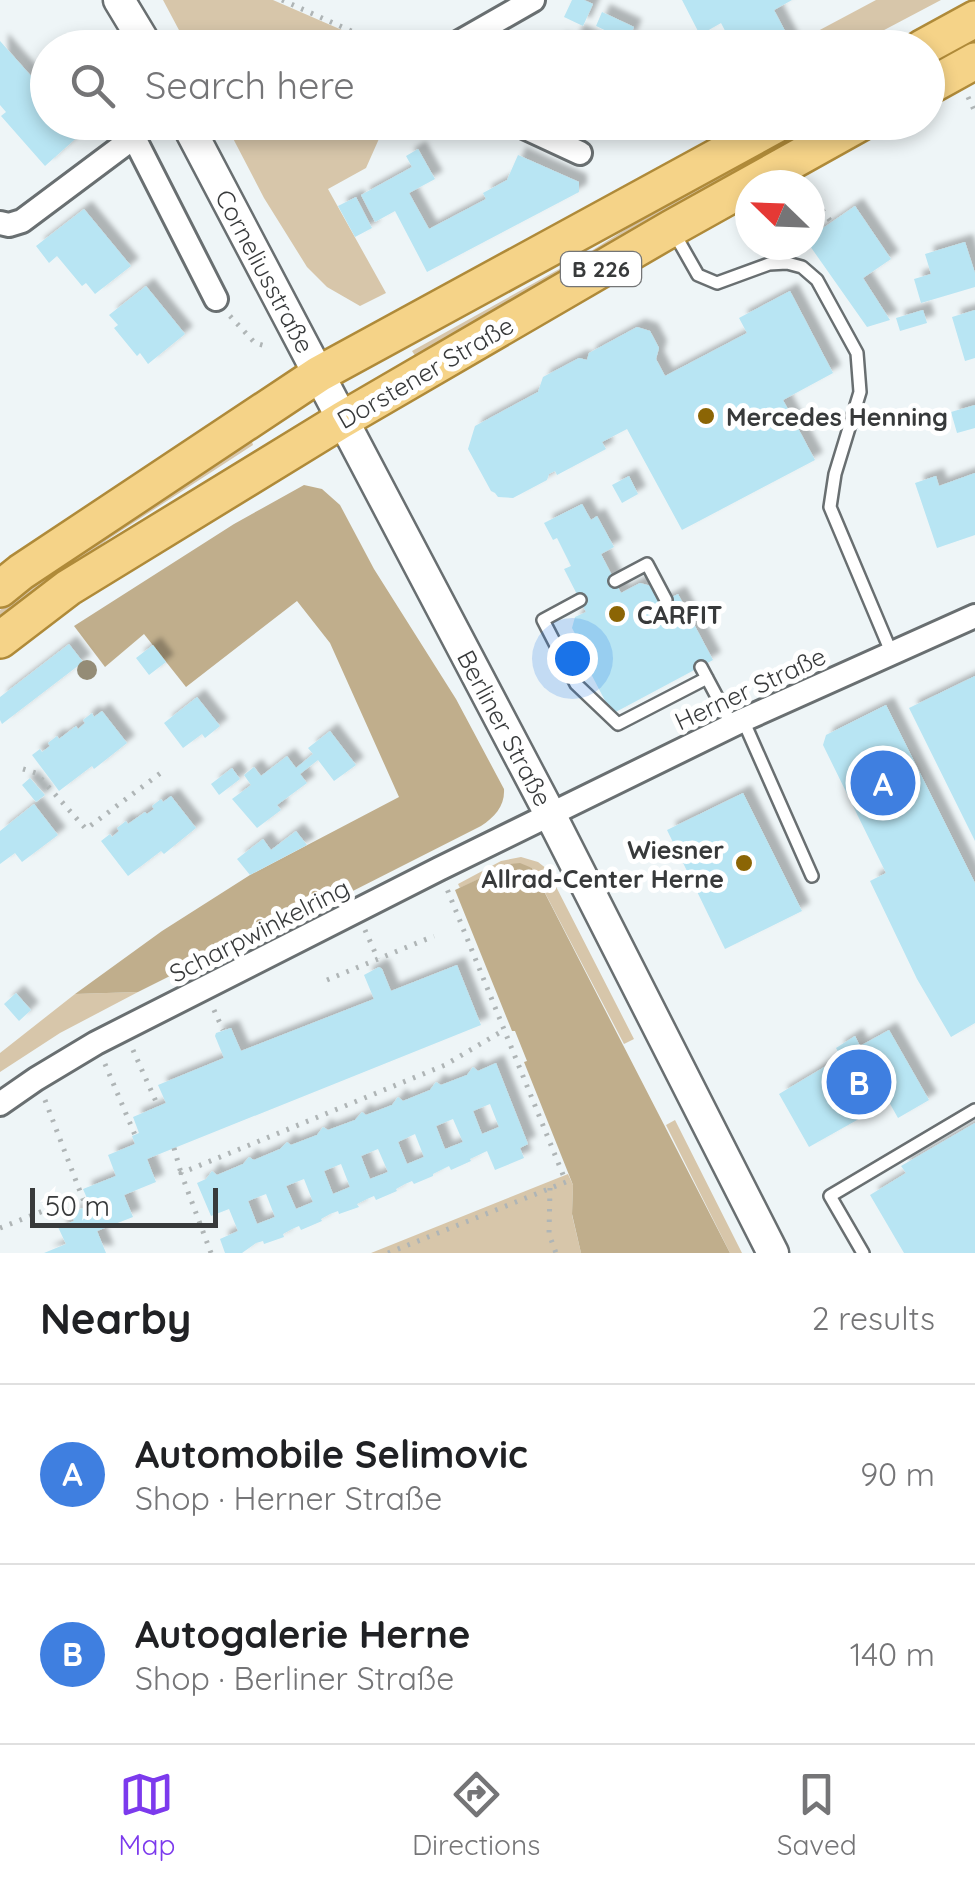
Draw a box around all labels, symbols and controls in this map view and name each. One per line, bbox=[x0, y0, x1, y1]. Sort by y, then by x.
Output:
search box bbox=[30, 30, 945, 140]
icon: search bbox=[65, 58, 120, 113]
text: Search here bbox=[145, 61, 355, 109]
north arrow bbox=[735, 170, 825, 260]
street label: Corneliusstraße bbox=[209, 184, 321, 358]
road number: B 226 bbox=[561, 252, 641, 286]
street label: Dorstener Straße bbox=[331, 309, 519, 435]
place label: Mercedes Henning bbox=[726, 401, 948, 432]
marker: Mercedes Henning bbox=[695, 405, 717, 427]
place label: CARFIT bbox=[637, 599, 722, 630]
marker: CARFIT bbox=[606, 603, 628, 625]
your location bbox=[547, 633, 598, 684]
street label: Herner Straße bbox=[670, 639, 830, 737]
street label: Berliner Straße bbox=[451, 645, 559, 811]
pin: A bbox=[850, 746, 916, 820]
place label: Wiesner Allrad-Center Herne bbox=[481, 834, 724, 894]
marker: Wiesner Allrad-Center Herne bbox=[733, 852, 755, 874]
street label: Scharpwinkelring bbox=[164, 871, 354, 989]
pin: B bbox=[826, 1044, 892, 1120]
scale bar bbox=[30, 1183, 218, 1228]
text: 50 m bbox=[45, 1188, 110, 1223]
text: Nearby bbox=[40, 1292, 191, 1345]
text: 2 results bbox=[812, 1298, 935, 1338]
text: Automobile Selimovic bbox=[135, 1430, 528, 1478]
text: A bbox=[62, 1454, 83, 1494]
text: 90 m bbox=[860, 1454, 935, 1494]
text: Shop · Herner Straße bbox=[135, 1478, 442, 1518]
text: Autogalerie Herne bbox=[135, 1610, 470, 1658]
text: B bbox=[62, 1634, 83, 1674]
text: 140 m bbox=[850, 1634, 935, 1674]
text: Shop · Berliner Straße bbox=[135, 1658, 454, 1698]
tab: Map bbox=[118, 1767, 175, 1862]
tab: Directions bbox=[412, 1767, 540, 1862]
tab: Saved bbox=[777, 1767, 857, 1862]

